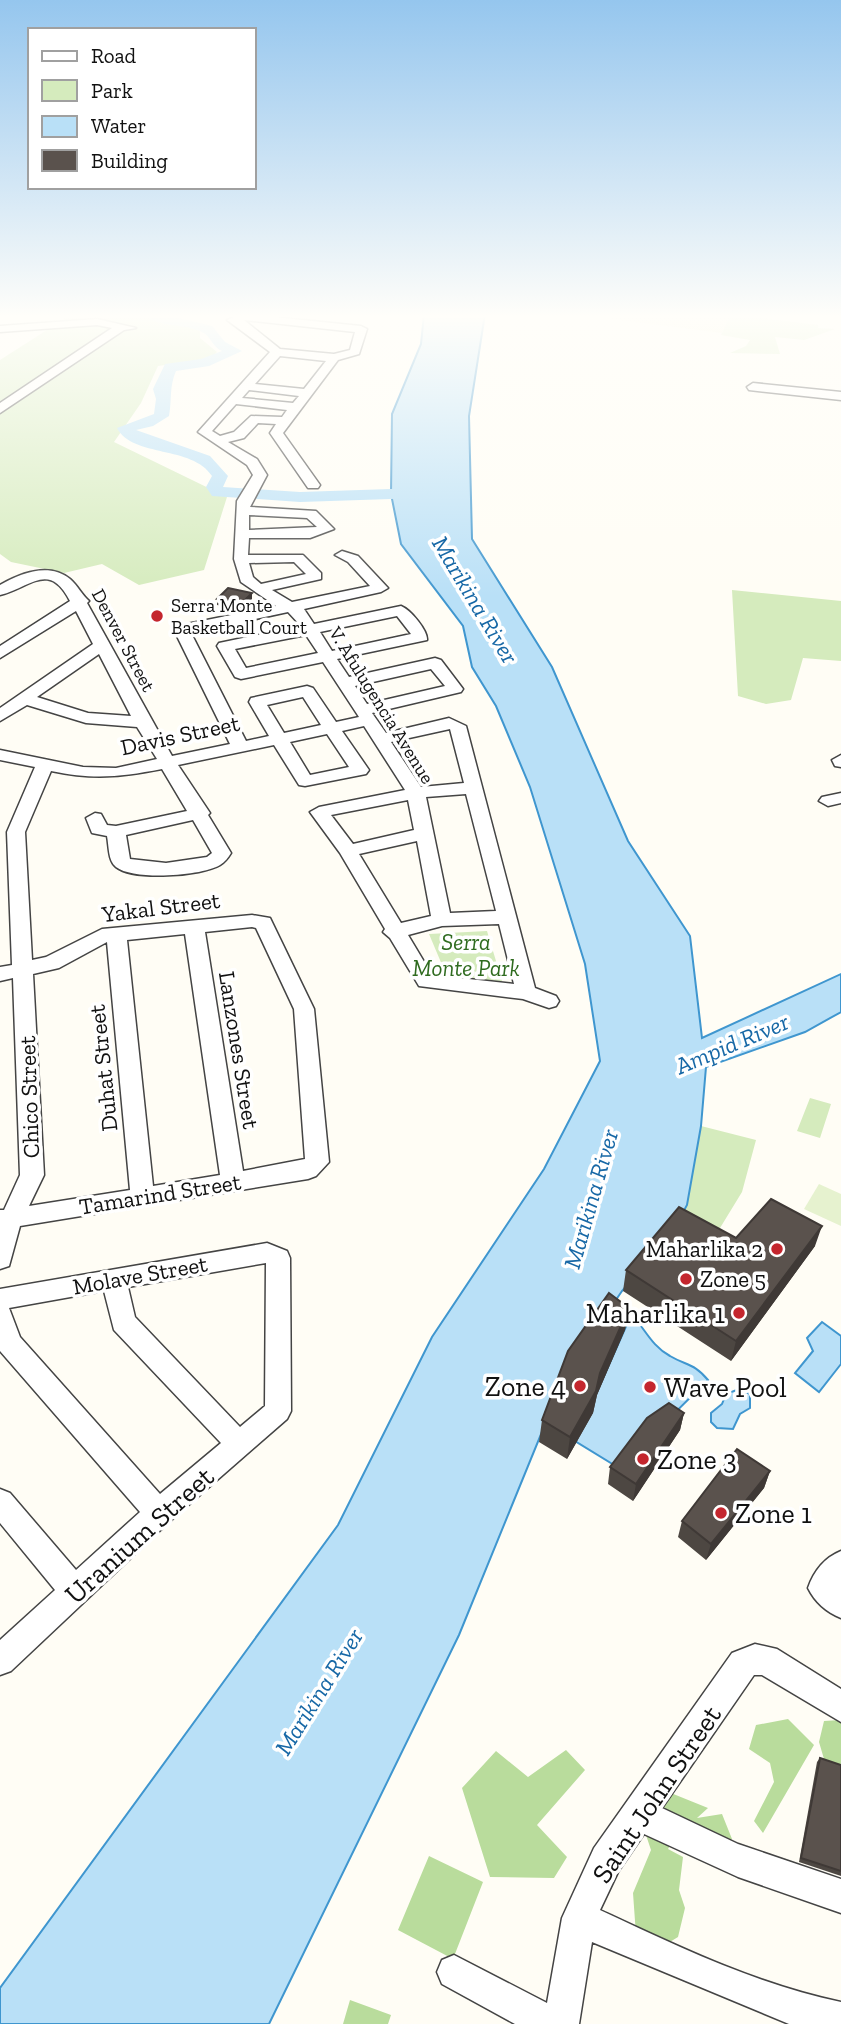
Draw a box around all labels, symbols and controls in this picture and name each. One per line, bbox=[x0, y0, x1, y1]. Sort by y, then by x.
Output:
legend bbox=[28, 28, 256, 189]
text: Road bbox=[91, 43, 137, 68]
text: Park bbox=[91, 78, 133, 103]
text: Water bbox=[91, 113, 146, 138]
text: Building bbox=[91, 148, 168, 173]
water label: Marikina River bbox=[426, 531, 525, 669]
street label: Denver Street bbox=[87, 585, 160, 696]
place label: Serra Monte Basketball Court bbox=[171, 594, 307, 639]
marker: Serra Monte Basketball Court bbox=[149, 608, 165, 624]
street label: V. Afulugencia Avenue bbox=[323, 622, 439, 788]
street label: Davis Street bbox=[118, 709, 242, 761]
street label: Yakal Street bbox=[99, 886, 222, 928]
park label: Serra Monte Park bbox=[412, 928, 520, 982]
street label: Lanzones Street bbox=[213, 969, 265, 1131]
street label: Duhat Street bbox=[82, 1003, 124, 1133]
water label: Ampid River bbox=[670, 1006, 794, 1081]
street label: Chico Street bbox=[13, 1035, 45, 1159]
water label: Marikina River bbox=[557, 1125, 624, 1272]
street label: Tamarind Street bbox=[77, 1167, 243, 1221]
place label: Maharlika 2 bbox=[646, 1235, 763, 1263]
marker: Maharlika 2 bbox=[769, 1241, 785, 1257]
street label: Molave Street bbox=[70, 1249, 210, 1301]
place label: Zone 5 bbox=[700, 1265, 766, 1293]
marker: Zone 5 bbox=[678, 1271, 694, 1287]
place label: Maharlika 1 bbox=[586, 1297, 725, 1330]
marker: Maharlika 1 bbox=[731, 1305, 747, 1321]
place label: Zone 4 bbox=[485, 1370, 566, 1403]
place label: Wave Pool bbox=[664, 1371, 787, 1404]
marker: Zone 4 bbox=[572, 1378, 588, 1394]
marker: Wave Pool bbox=[642, 1379, 658, 1395]
place label: Zone 3 bbox=[657, 1443, 737, 1476]
marker: Zone 3 bbox=[635, 1451, 651, 1467]
street label: Uranium Street bbox=[58, 1460, 221, 1611]
place label: Zone 1 bbox=[735, 1497, 812, 1530]
marker: Zone 1 bbox=[713, 1505, 729, 1521]
water label: Marikina River bbox=[268, 1623, 369, 1760]
street label: Saint John Street bbox=[585, 1699, 728, 1889]

